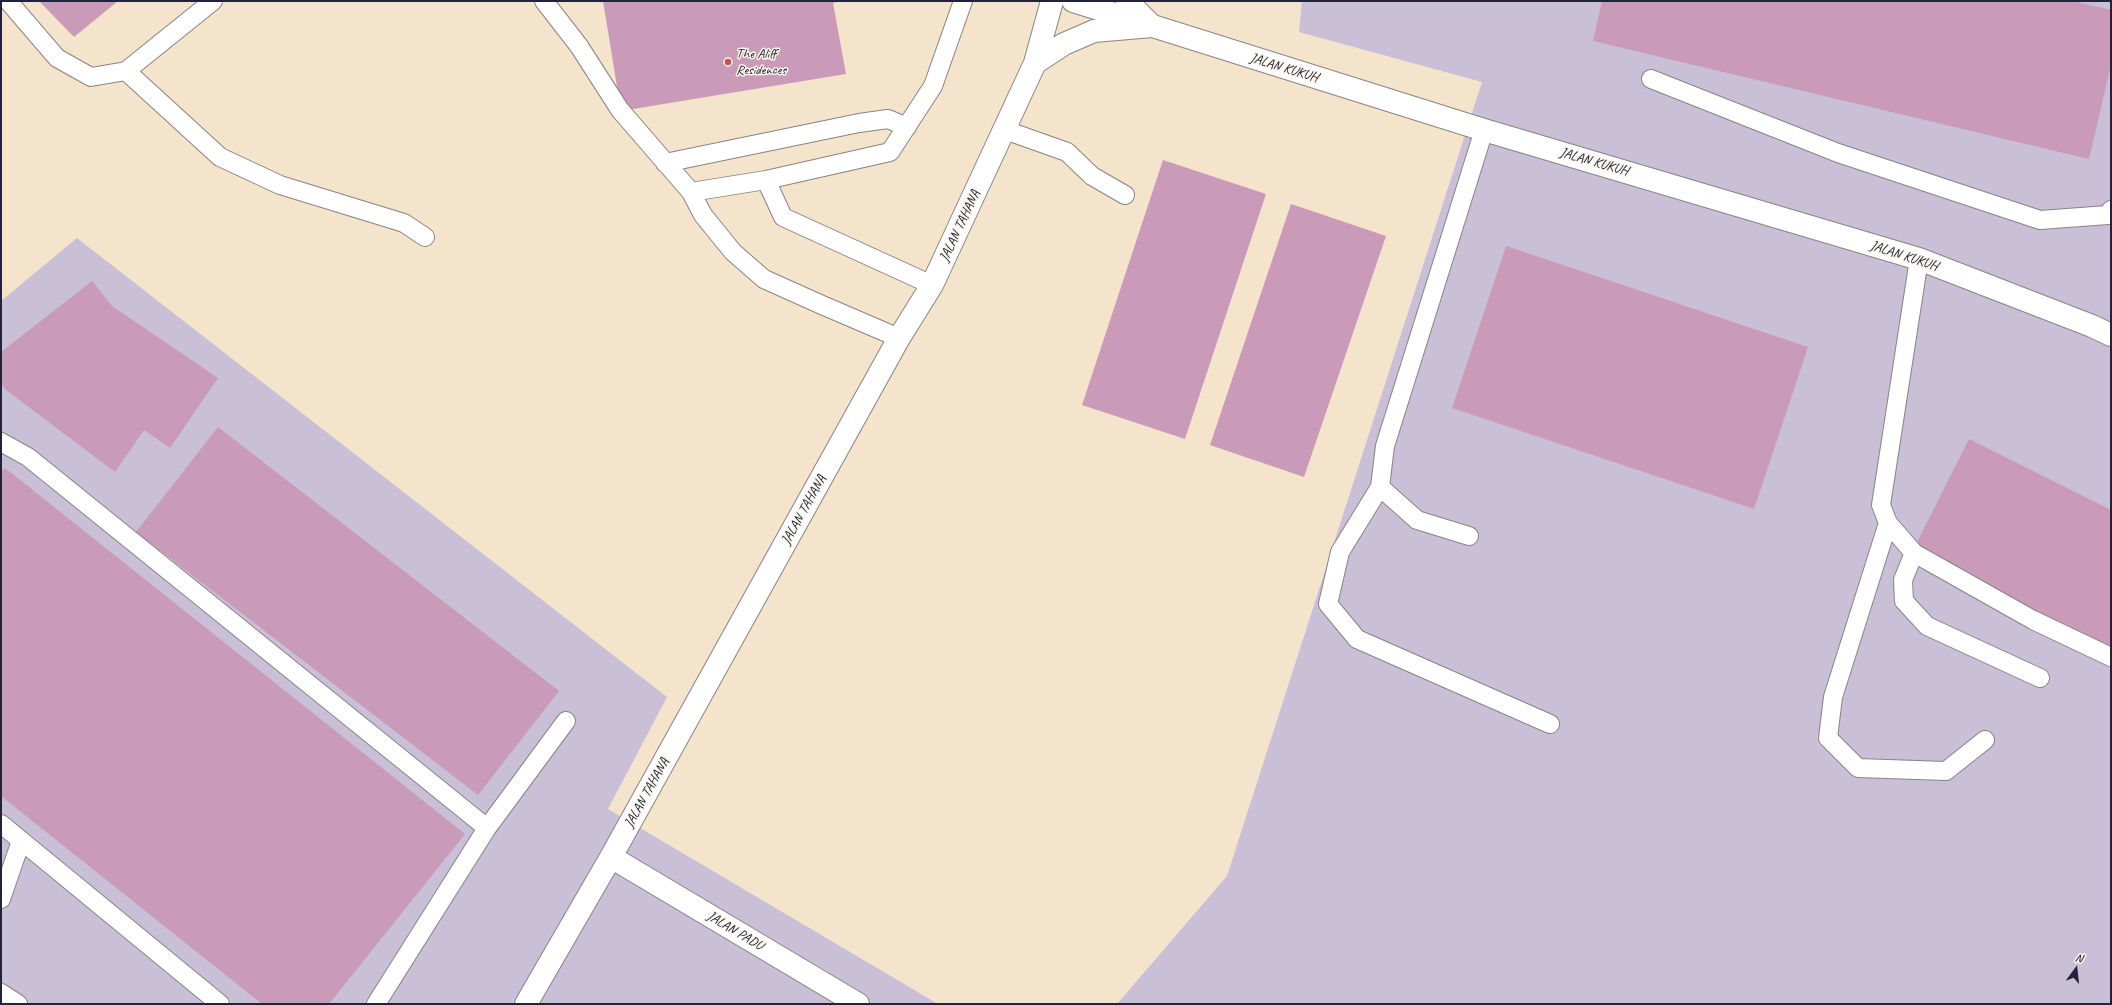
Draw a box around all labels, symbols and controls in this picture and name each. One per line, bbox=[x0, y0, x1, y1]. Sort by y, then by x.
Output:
place label: The Aliff Residences bbox=[736, 46, 786, 78]
street label: JALAN KUKUH bbox=[1248, 50, 1320, 86]
marker: The Aliff Residences bbox=[723, 57, 733, 67]
street label: JALAN KUKUH bbox=[1558, 144, 1630, 180]
street label: JALAN TAHANA bbox=[936, 188, 984, 264]
street label: JALAN KUKUH bbox=[1868, 237, 1940, 275]
street label: JALAN TAHANA bbox=[778, 472, 830, 548]
street label: JALAN TAHANA bbox=[621, 755, 673, 831]
street label: JALAN PADU bbox=[704, 908, 766, 954]
north arrow bbox=[2056, 949, 2096, 989]
text: N bbox=[2074, 950, 2084, 965]

